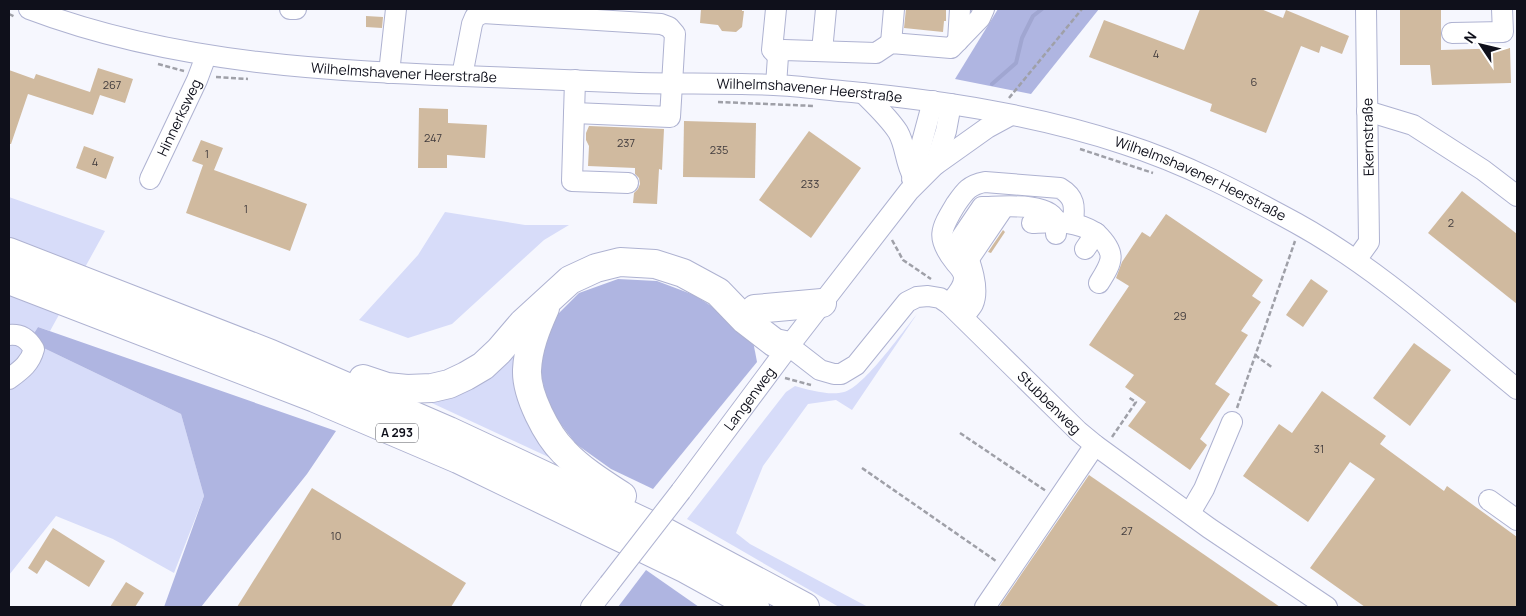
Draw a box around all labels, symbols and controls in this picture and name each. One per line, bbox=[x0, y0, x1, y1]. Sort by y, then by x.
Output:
north arrow bbox=[1456, 20, 1506, 70]
text: N bbox=[1459, 28, 1481, 47]
house number: 4 bbox=[1153, 46, 1159, 61]
street label: Wilhelmshavener Heerstraße bbox=[310, 57, 497, 86]
street label: Wilhelmshavener Heerstraße bbox=[716, 74, 903, 106]
house number: 6 bbox=[1251, 74, 1258, 89]
street label: Hinnerksweg bbox=[152, 76, 205, 159]
house number: 267 bbox=[103, 77, 121, 92]
street label: Ekernstraße bbox=[1357, 98, 1378, 176]
house number: 247 bbox=[424, 130, 442, 145]
street label: Wilhelmshavener Heerstraße bbox=[1112, 132, 1290, 225]
house number: 237 bbox=[617, 135, 635, 150]
house number: 235 bbox=[710, 142, 728, 157]
house number: 1 bbox=[205, 146, 209, 161]
house number: 4 bbox=[92, 154, 98, 169]
house number: 233 bbox=[801, 176, 819, 191]
house number: 1 bbox=[244, 201, 248, 216]
house number: 2 bbox=[1448, 215, 1454, 230]
house number: 29 bbox=[1173, 308, 1187, 323]
street label: Langenweg bbox=[719, 363, 779, 434]
street label: Stubbenweg bbox=[1013, 367, 1085, 438]
road number: A 293 bbox=[376, 423, 418, 442]
house number: 31 bbox=[1314, 441, 1324, 456]
house number: 27 bbox=[1121, 523, 1133, 538]
house number: 10 bbox=[330, 528, 342, 543]

